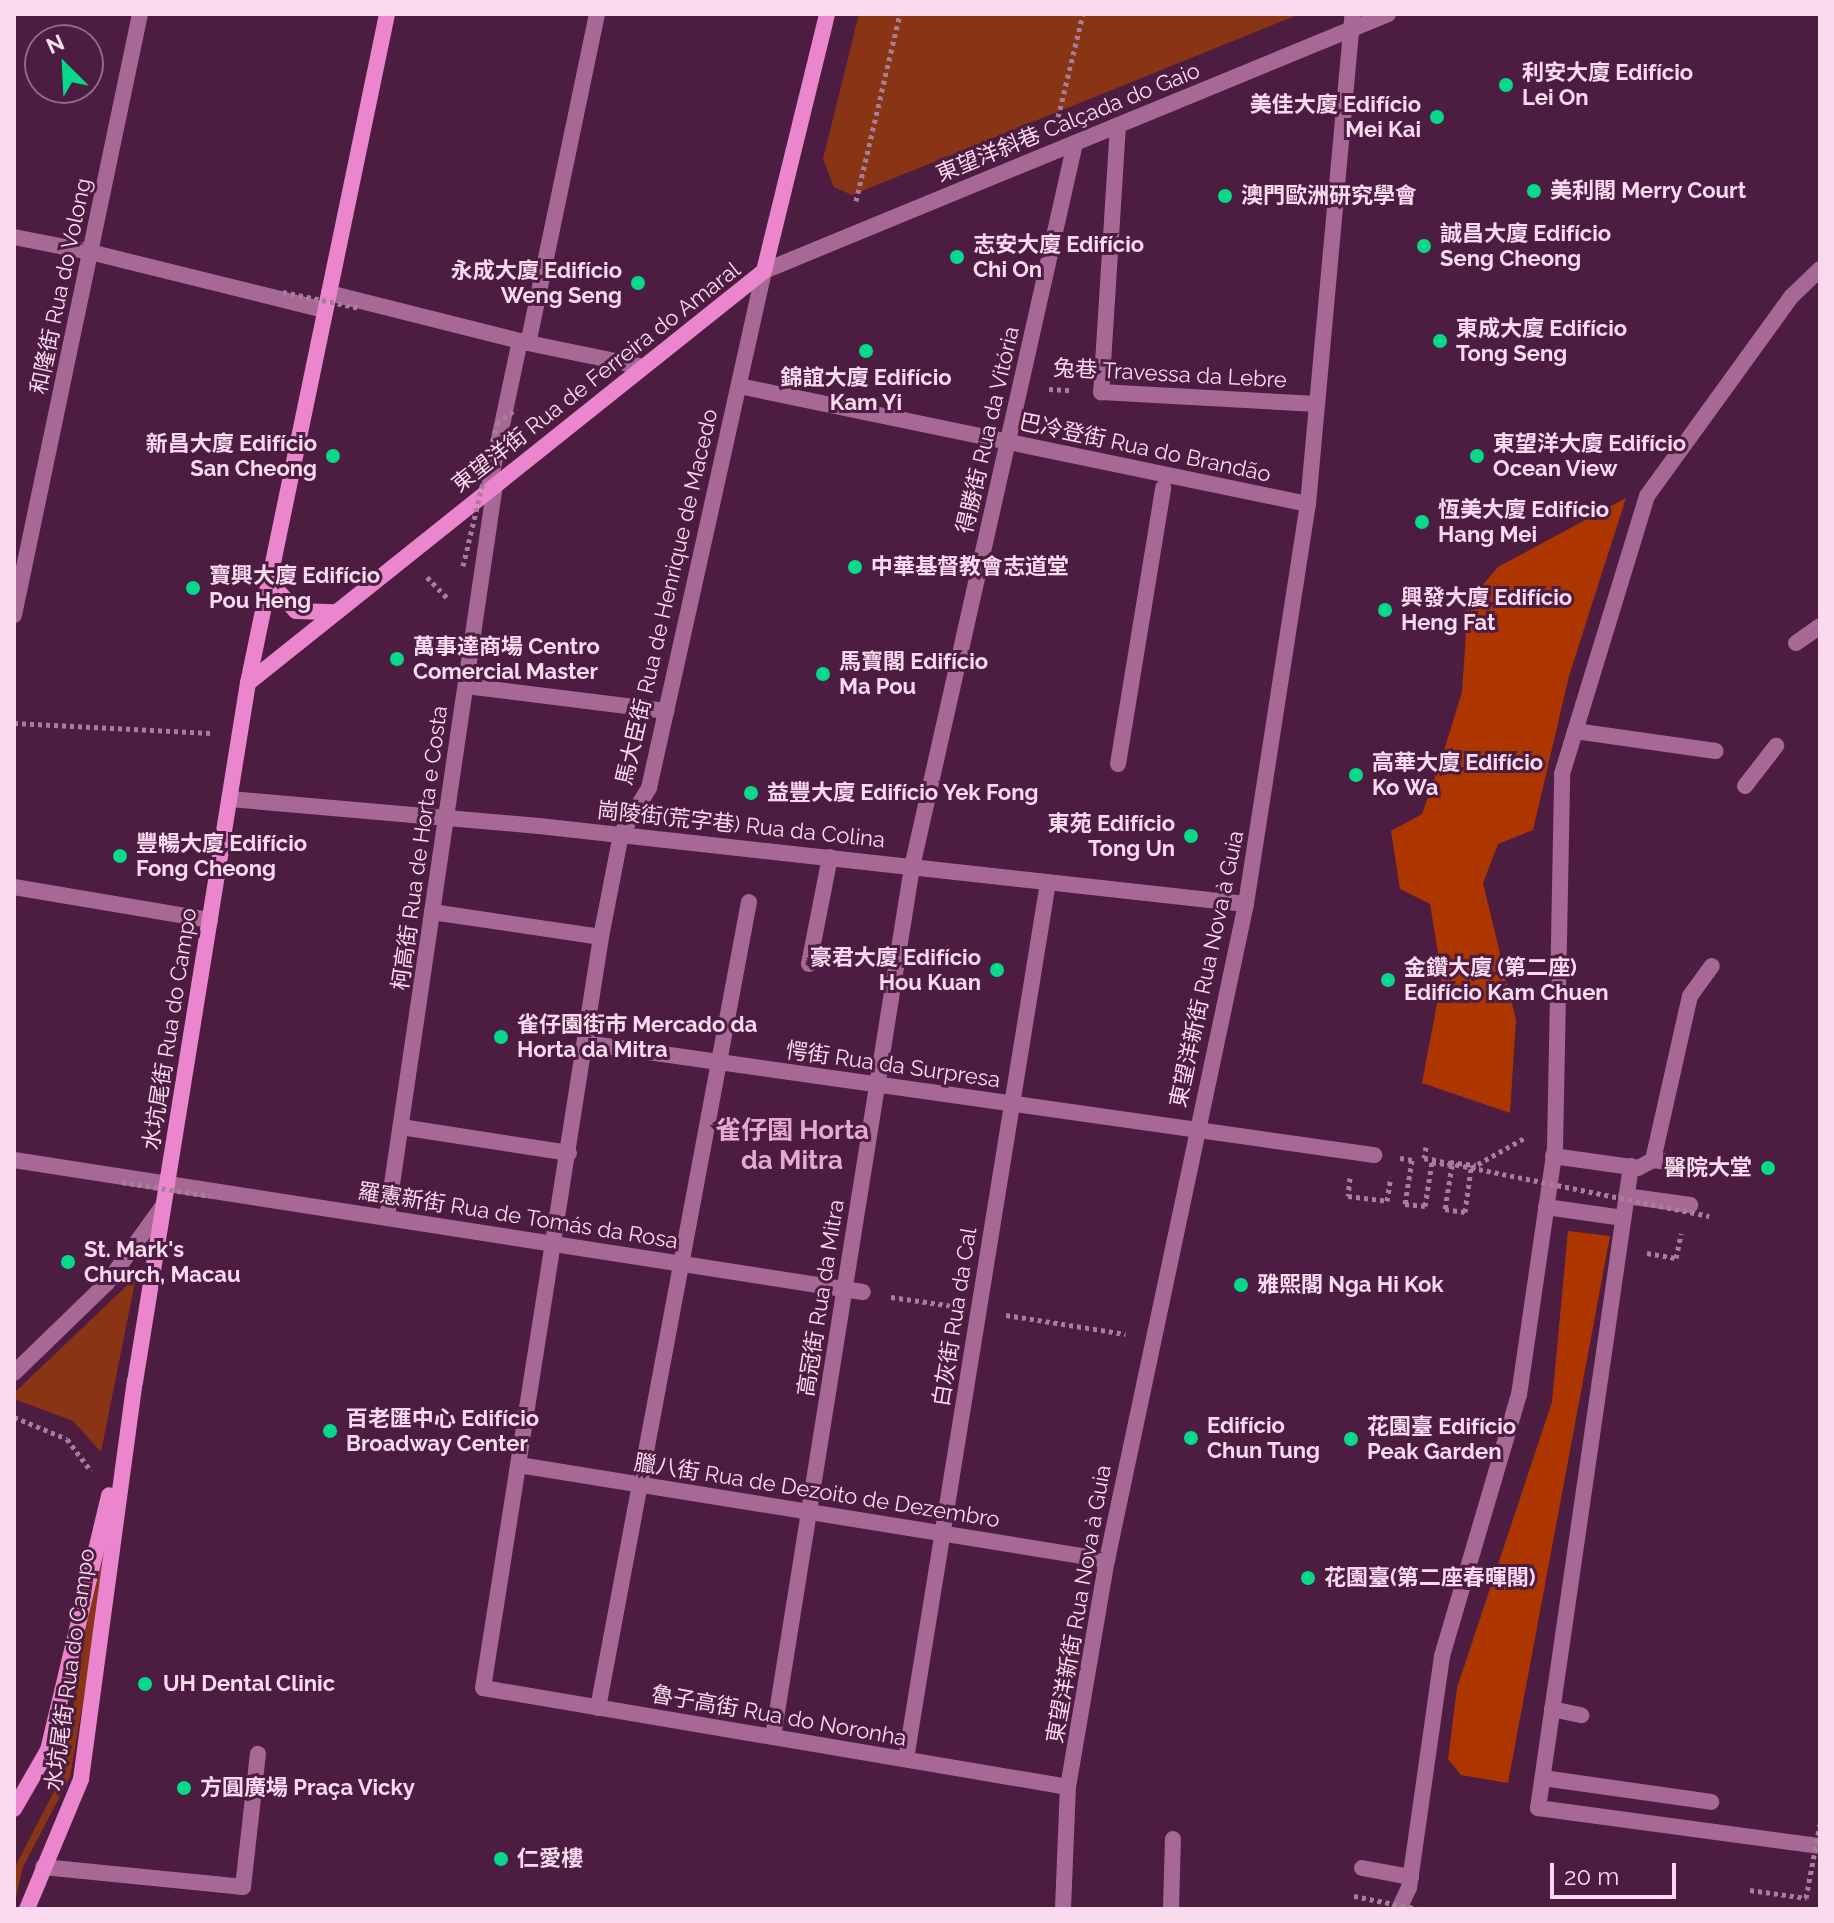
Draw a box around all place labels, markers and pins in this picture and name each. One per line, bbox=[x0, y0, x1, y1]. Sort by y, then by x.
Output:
place label: 利安大廈 Edifício Lei On bbox=[1522, 59, 1693, 110]
marker: 利安大廈 Edifício Lei On bbox=[1497, 76, 1515, 94]
place label: 美佳大廈 Edifício Mei Kai bbox=[1250, 91, 1421, 142]
marker: 美佳大廈 Edifício Mei Kai bbox=[1428, 108, 1446, 126]
place label: 美利閣 Merry Court bbox=[1550, 178, 1747, 204]
marker: 美利閣 Merry Court bbox=[1525, 182, 1543, 200]
place label: 澳門歐洲研究學會 bbox=[1241, 183, 1417, 209]
marker: 澳門歐洲研究學會 bbox=[1216, 187, 1234, 205]
place label: 誠昌大廈 Edifício Seng Cheong bbox=[1440, 220, 1611, 272]
place label: 志安大廈 Edifício Chi On bbox=[973, 231, 1144, 282]
marker: 誠昌大廈 Edifício Seng Cheong bbox=[1415, 237, 1433, 255]
marker: 志安大廈 Edifício Chi On bbox=[948, 248, 966, 266]
place label: 永成大廈 Edifício Weng Seng bbox=[451, 257, 622, 308]
marker: 永成大廈 Edifício Weng Seng bbox=[629, 274, 647, 292]
place label: 東成大廈 Edifício Tong Seng bbox=[1456, 315, 1627, 366]
marker: 東成大廈 Edifício Tong Seng bbox=[1431, 332, 1449, 350]
marker: 錦誼大廈 Edifício Kam Yi bbox=[857, 342, 875, 360]
place label: 錦誼大廈 Edifício Kam Yi bbox=[780, 364, 952, 416]
place label: 新昌大廈 Edifício San Cheong bbox=[146, 430, 317, 482]
place label: 東望洋大廈 Edifício Ocean View bbox=[1493, 430, 1686, 482]
marker: 新昌大廈 Edifício San Cheong bbox=[324, 447, 342, 465]
marker: 東望洋大廈 Edifício Ocean View bbox=[1468, 447, 1486, 465]
place label: 恆美大廈 Edifício Hang Mei bbox=[1438, 496, 1609, 548]
marker: 恆美大廈 Edifício Hang Mei bbox=[1413, 513, 1431, 531]
place label: 中華基督教會志道堂 bbox=[871, 554, 1069, 580]
marker: 中華基督教會志道堂 bbox=[846, 558, 864, 576]
place label: 寶興大廈 Edifício Pou Heng bbox=[209, 562, 380, 614]
marker: 寶興大廈 Edifício Pou Heng bbox=[184, 579, 202, 597]
place label: 興發大廈 Edifício Heng Fat bbox=[1401, 584, 1572, 636]
marker: 興發大廈 Edifício Heng Fat bbox=[1376, 601, 1394, 619]
place label: 萬事達商場 Centro Comercial Master bbox=[413, 633, 600, 684]
place label: 馬寶閣 Edifício Ma Pou bbox=[839, 648, 988, 700]
marker: 萬事達商場 Centro Comercial Master bbox=[388, 650, 406, 668]
marker: 馬寶閣 Edifício Ma Pou bbox=[814, 665, 832, 683]
place label: 高華大廈 Edifício Ko Wa bbox=[1372, 749, 1543, 800]
marker: 高華大廈 Edifício Ko Wa bbox=[1347, 766, 1365, 784]
place label: 益豐大廈 Edifício Yek Fong bbox=[767, 780, 1039, 806]
marker: 益豐大廈 Edifício Yek Fong bbox=[742, 784, 760, 802]
place label: 東苑 Edifício Tong Un bbox=[1048, 810, 1175, 862]
marker: 東苑 Edifício Tong Un bbox=[1182, 827, 1200, 845]
place label: 豐暢大廈 Edifício Fong Cheong bbox=[136, 830, 307, 882]
marker: 豐暢大廈 Edifício Fong Cheong bbox=[111, 847, 129, 865]
place label: 豪君大廈 Edifício Hou Kuan bbox=[810, 944, 981, 996]
place label: 金鑽大廈 (第二座) Edifício Kam Chuen bbox=[1404, 954, 1609, 1006]
marker: 豪君大廈 Edifício Hou Kuan bbox=[988, 961, 1006, 979]
marker: 金鑽大廈 (第二座) Edifício Kam Chuen bbox=[1379, 971, 1397, 989]
place label: 雀仔園街市 Mercado da Horta da Mitra bbox=[517, 1011, 757, 1062]
marker: 雀仔園街市 Mercado da Horta da Mitra bbox=[492, 1028, 510, 1046]
place label: 醫院大堂 bbox=[1664, 1155, 1752, 1181]
marker: 醫院大堂 bbox=[1759, 1159, 1777, 1177]
place label: St. Mark's Church, Macau bbox=[84, 1236, 241, 1288]
marker: St. Mark's Church, Macau bbox=[59, 1253, 77, 1271]
place label: 雅熙閣 Nga Hi Kok bbox=[1257, 1272, 1444, 1298]
marker: 雅熙閣 Nga Hi Kok bbox=[1232, 1276, 1250, 1294]
place label: 百老匯中心 Edifício Broadway Center bbox=[346, 1405, 539, 1456]
place label: Edifício Chun Tung bbox=[1207, 1412, 1321, 1464]
place label: 花園臺 Edifício Peak Garden bbox=[1367, 1413, 1516, 1464]
marker: 百老匯中心 Edifício Broadway Center bbox=[321, 1422, 339, 1440]
marker: Edifício Chun Tung bbox=[1182, 1429, 1200, 1447]
marker: 花園臺 Edifício Peak Garden bbox=[1342, 1430, 1360, 1448]
place label: 花園臺(第二座春暉閣) bbox=[1324, 1565, 1536, 1591]
marker: 花園臺(第二座春暉閣) bbox=[1299, 1569, 1317, 1587]
place label: UH Dental Clinic bbox=[163, 1671, 336, 1697]
marker: UH Dental Clinic bbox=[134, 1673, 156, 1695]
place label: 方圓廣場 Praça Vicky bbox=[200, 1775, 416, 1801]
marker: 方圓廣場 Praça Vicky bbox=[175, 1779, 193, 1797]
place label: 仁愛樓 bbox=[517, 1846, 583, 1872]
marker: 仁愛樓 bbox=[492, 1850, 510, 1868]

